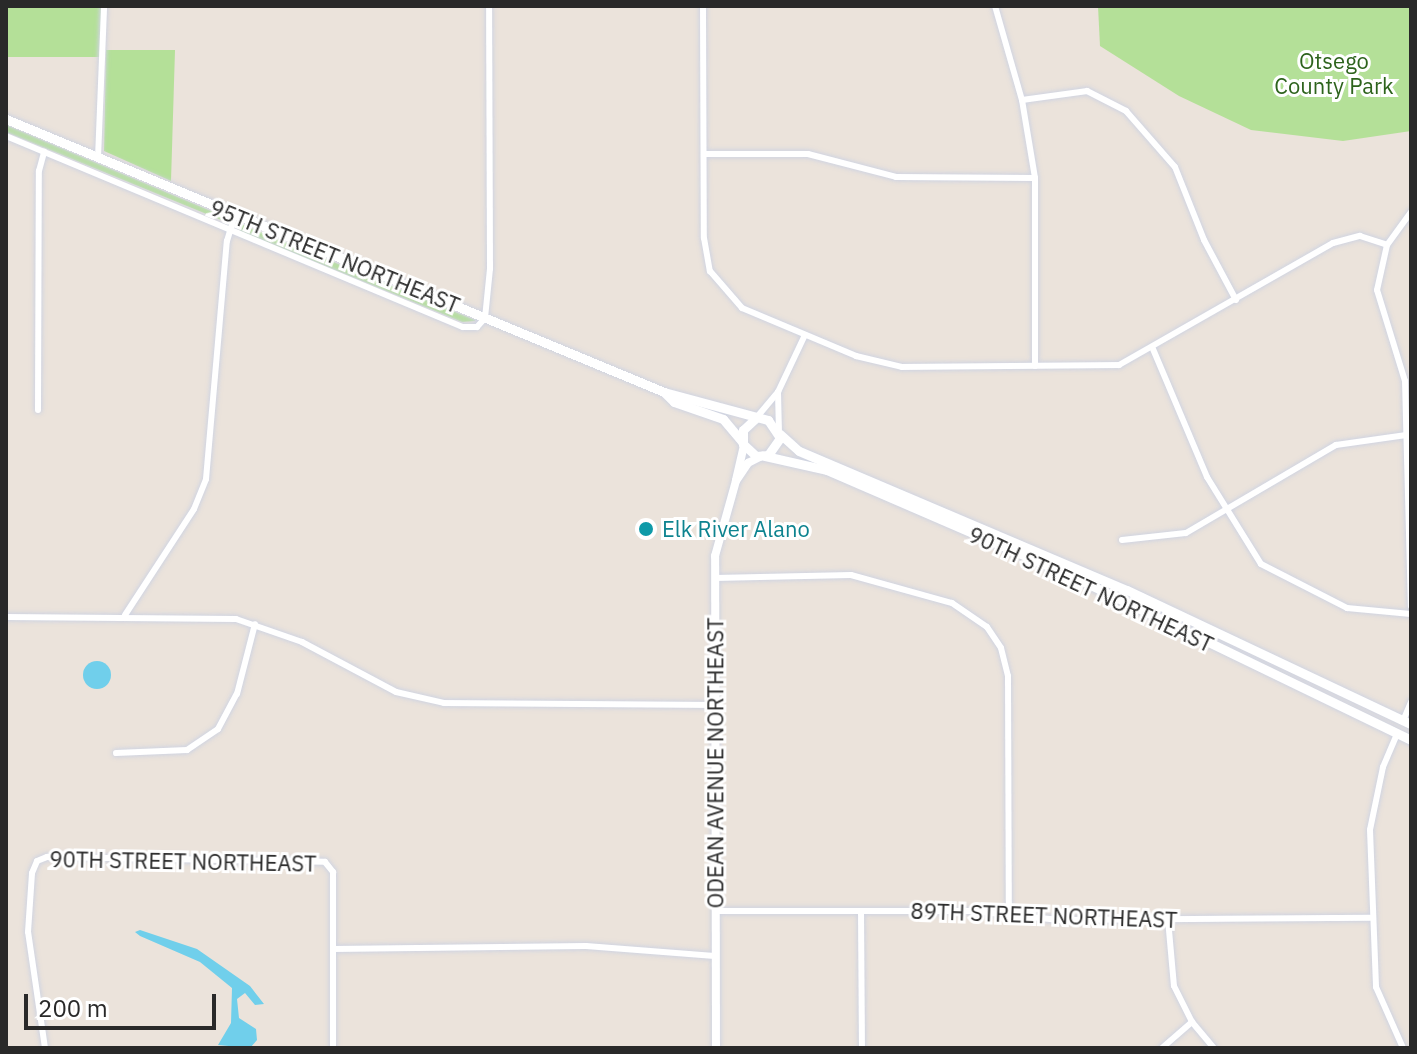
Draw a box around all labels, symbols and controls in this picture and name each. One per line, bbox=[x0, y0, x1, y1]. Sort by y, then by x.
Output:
park label: Otsego County Park bbox=[1274, 47, 1394, 98]
street label: 95TH STREET NORTHEAST bbox=[206, 194, 464, 318]
place label: Elk River Alano bbox=[662, 516, 810, 542]
marker: Elk River Alano bbox=[637, 520, 655, 538]
street label: 90TH STREET NORTHEAST bbox=[964, 521, 1218, 657]
street label: ODEAN AVENUE NORTHEAST bbox=[702, 618, 728, 908]
street label: 90TH STREET NORTHEAST bbox=[49, 845, 317, 877]
street label: 89TH STREET NORTHEAST bbox=[910, 897, 1178, 933]
scale bar bbox=[28, 978, 220, 1028]
text: 200 m bbox=[38, 992, 108, 1024]

